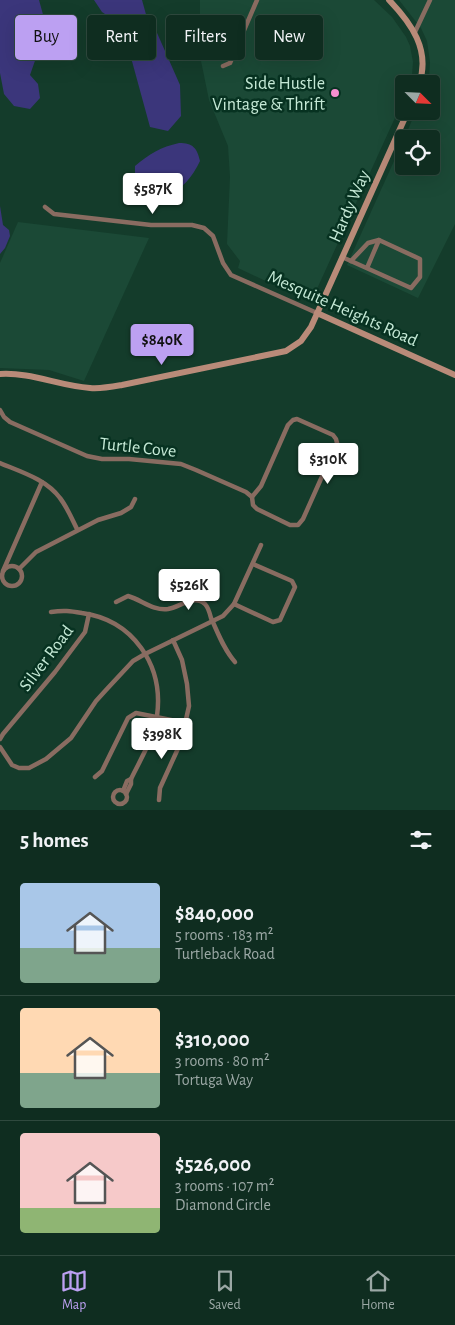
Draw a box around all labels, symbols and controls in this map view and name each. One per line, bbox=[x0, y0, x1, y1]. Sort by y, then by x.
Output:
chip: Buy bbox=[15, 15, 77, 60]
chip: Rent bbox=[87, 15, 156, 60]
chip: Filters bbox=[166, 15, 245, 60]
chip: New bbox=[255, 15, 323, 60]
place label: Side Hustle Vintage & Thrift bbox=[212, 75, 325, 114]
north arrow bbox=[395, 75, 440, 120]
map controls bbox=[395, 75, 440, 175]
marker: Side Hustle Vintage & Thrift bbox=[329, 87, 341, 99]
button: locate bbox=[395, 130, 440, 175]
street label: Hardy Way bbox=[326, 167, 374, 245]
pin: $587K bbox=[118, 172, 188, 215]
text: $587K bbox=[134, 181, 172, 197]
street label: Mesquite Heights Road bbox=[265, 268, 420, 350]
pin: $840K bbox=[127, 324, 197, 366]
text: $840K bbox=[142, 332, 182, 348]
street label: Turtle Cove bbox=[99, 435, 177, 461]
pin: $310K bbox=[293, 442, 363, 485]
text: $310K bbox=[309, 451, 347, 467]
pin: $526K bbox=[154, 568, 224, 611]
text: $526K bbox=[170, 577, 208, 593]
street label: Silver Road bbox=[16, 622, 77, 695]
pin: $398K bbox=[127, 718, 197, 760]
text: $398K bbox=[142, 726, 182, 742]
icon: filters bbox=[407, 826, 435, 854]
text: 5 homes bbox=[20, 830, 89, 851]
icon: home bbox=[60, 903, 120, 963]
text: $840,000 bbox=[175, 903, 254, 924]
text: 5 rooms · 183 m² bbox=[175, 927, 273, 943]
text: Turtleback Road bbox=[175, 946, 275, 962]
icon: home bbox=[60, 1028, 120, 1088]
text: $310,000 bbox=[175, 1029, 250, 1050]
text: 3 rooms · 80 m² bbox=[175, 1053, 270, 1069]
text: Tortuga Way bbox=[175, 1072, 253, 1088]
icon: home bbox=[60, 1153, 120, 1213]
text: $526,000 bbox=[175, 1154, 251, 1175]
text: 3 rooms · 107 m² bbox=[175, 1178, 274, 1194]
text: Diamond Circle bbox=[175, 1197, 271, 1213]
tab: Map bbox=[60, 1267, 88, 1314]
tab: Saved bbox=[209, 1267, 241, 1314]
tab: Home bbox=[361, 1267, 395, 1314]

